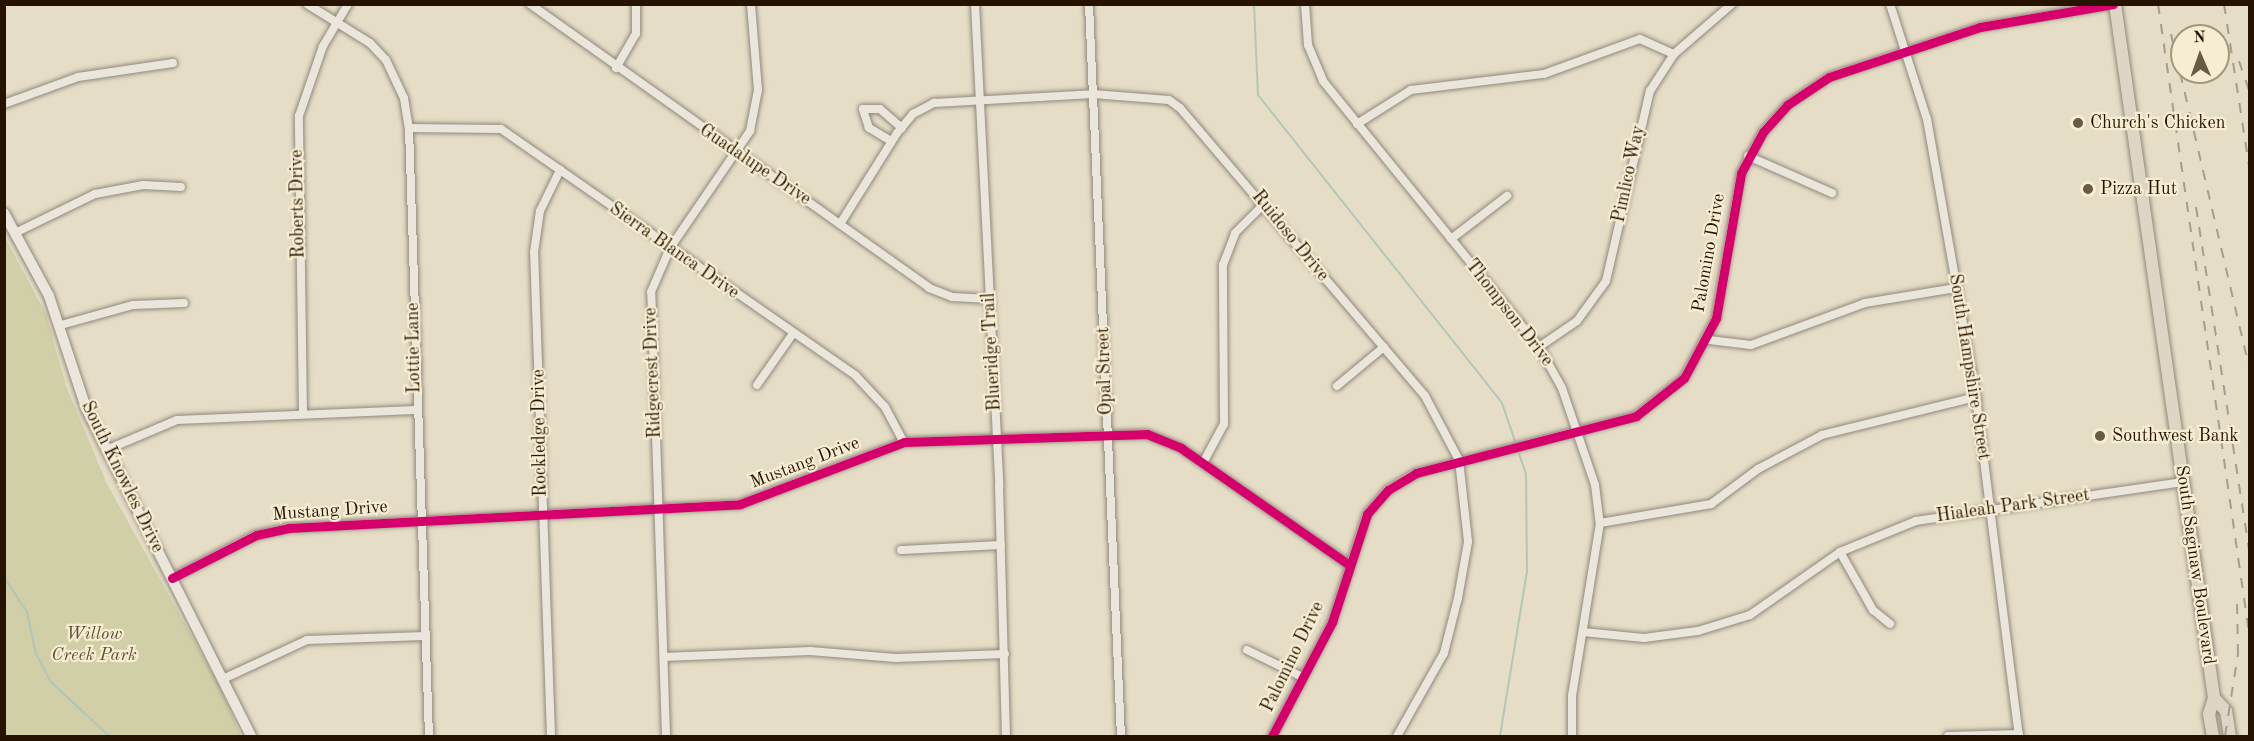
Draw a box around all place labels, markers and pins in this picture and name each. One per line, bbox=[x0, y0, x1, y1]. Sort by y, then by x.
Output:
place label: Church's Chicken bbox=[2090, 112, 2226, 134]
marker: Church's Chicken bbox=[2071, 116, 2085, 130]
place label: Pizza Hut bbox=[2100, 178, 2177, 200]
marker: Pizza Hut bbox=[2081, 182, 2095, 196]
place label: Southwest Bank bbox=[2112, 425, 2239, 447]
marker: Southwest Bank bbox=[2093, 429, 2107, 443]

